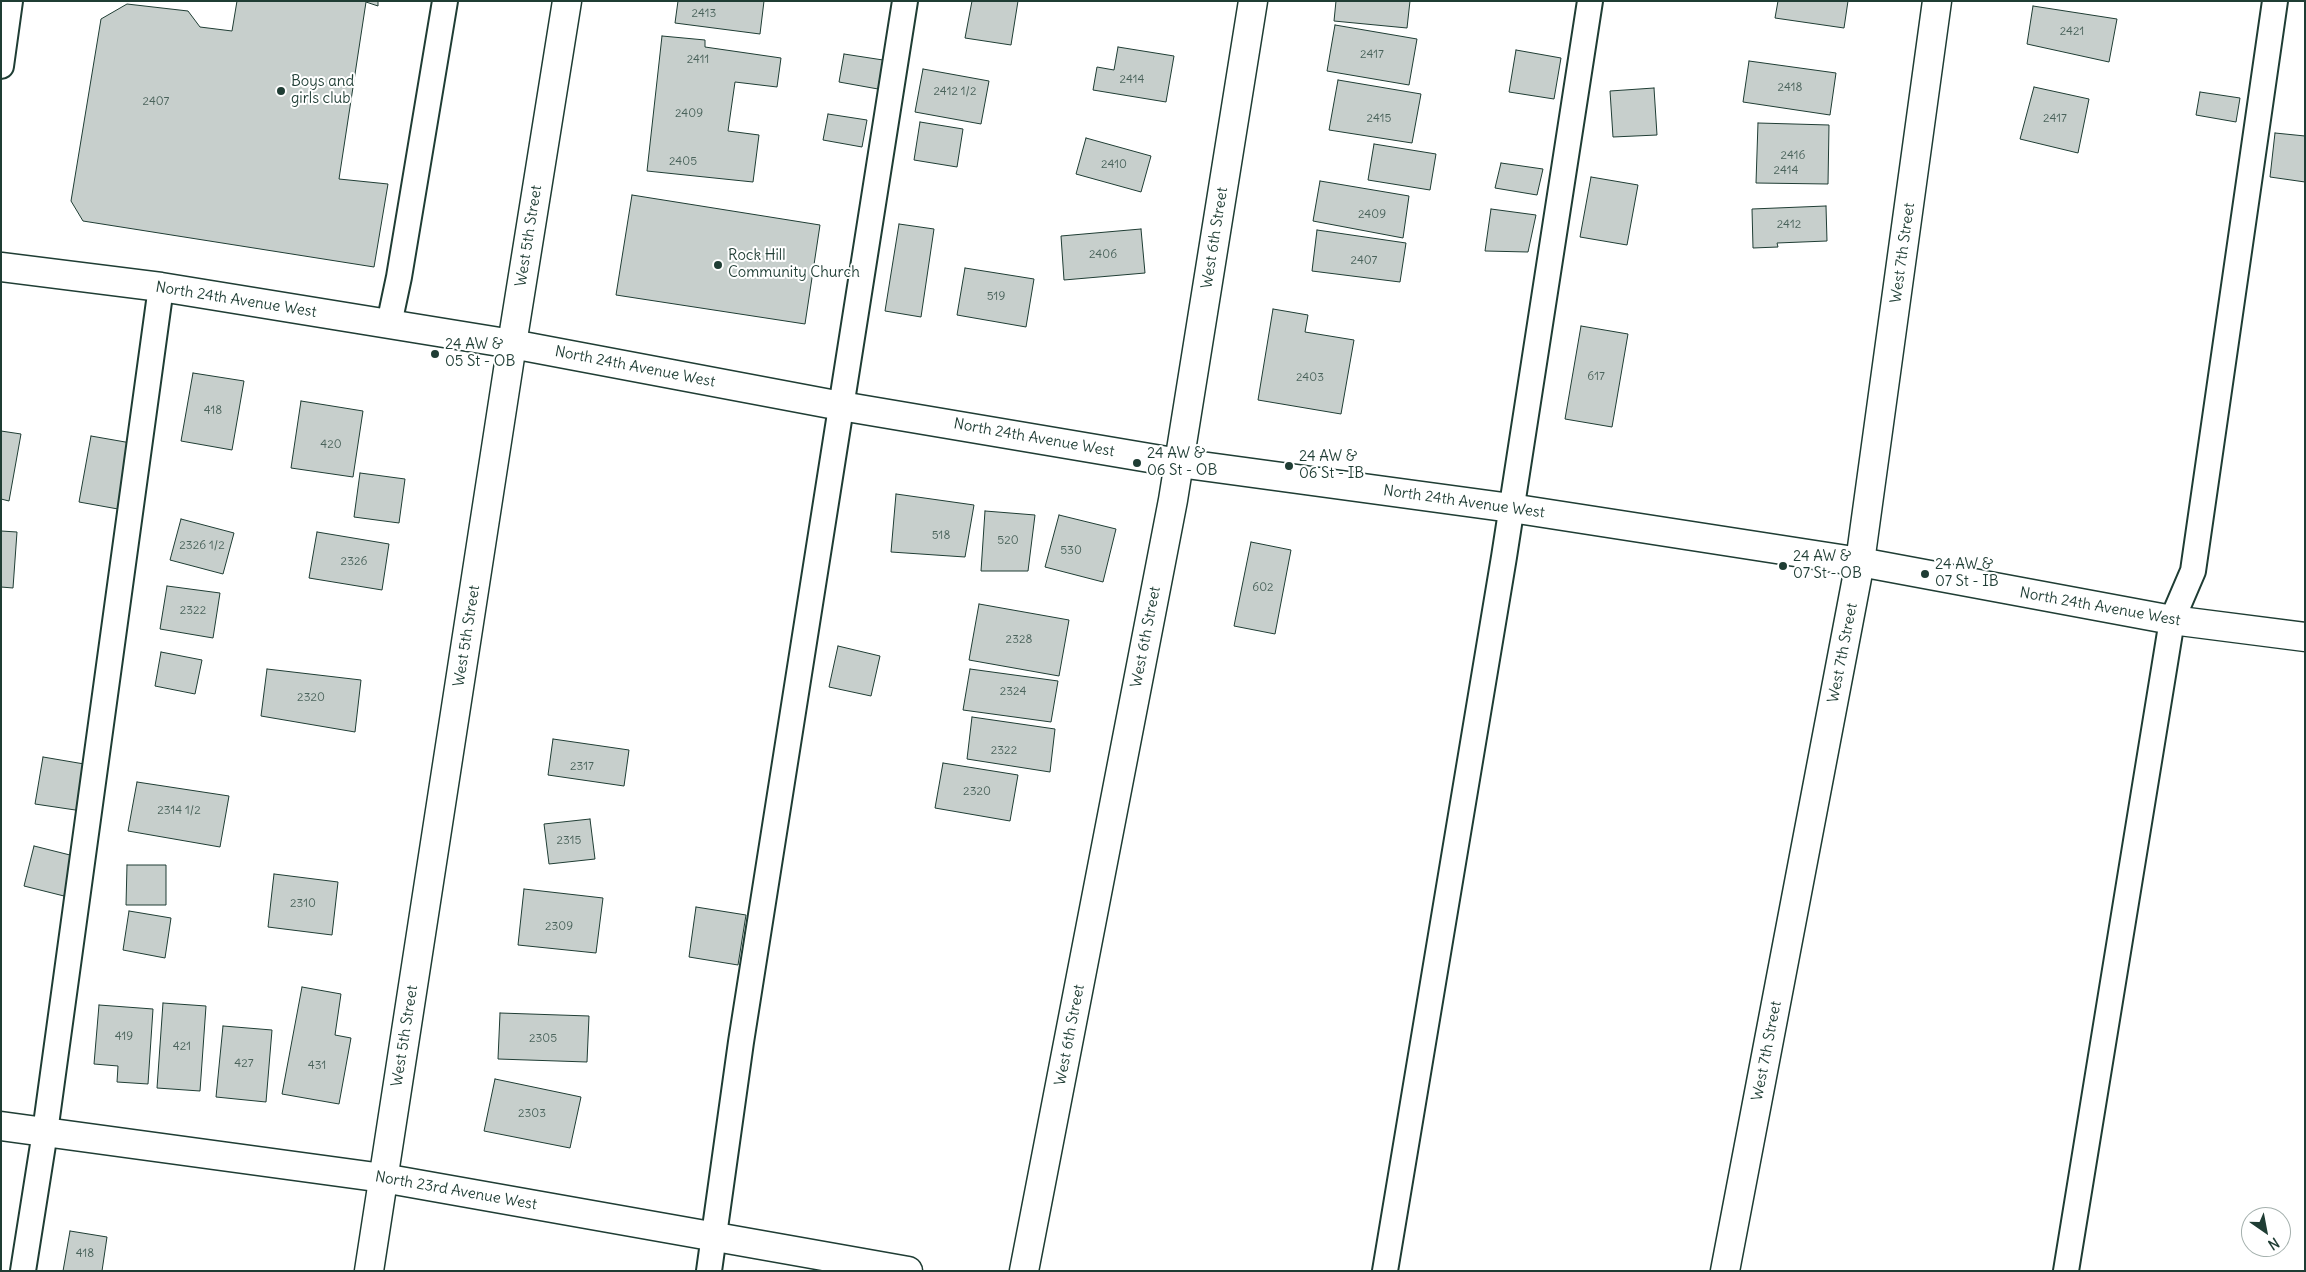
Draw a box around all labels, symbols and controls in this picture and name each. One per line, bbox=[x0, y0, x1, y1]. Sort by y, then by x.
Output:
house number: 2413 bbox=[692, 7, 716, 21]
house number: 2421 bbox=[2060, 25, 2084, 39]
house number: 2417 bbox=[1360, 48, 1384, 62]
house number: 2411 bbox=[687, 53, 709, 67]
place label: Boys and girls club bbox=[291, 73, 354, 108]
house number: 2414 bbox=[1120, 73, 1144, 87]
house number: 2418 bbox=[1778, 81, 1802, 95]
marker: Boys and girls club bbox=[275, 85, 287, 97]
house number: 2412 1/2 bbox=[933, 85, 977, 99]
house number: 2407 bbox=[143, 95, 169, 109]
house number: 2409 bbox=[675, 107, 703, 121]
house number: 2415 bbox=[1367, 112, 1391, 126]
house number: 2417 bbox=[2043, 112, 2067, 126]
house number: 2416 bbox=[1781, 149, 1805, 163]
house number: 2405 bbox=[669, 155, 697, 169]
house number: 2410 bbox=[1101, 158, 1127, 172]
house number: 2414 bbox=[1774, 164, 1798, 178]
street label: West 5th Street bbox=[512, 184, 546, 288]
street label: West 6th Street bbox=[1198, 186, 1232, 290]
street label: West 7th Street bbox=[1887, 202, 1919, 304]
house number: 2409 bbox=[1358, 208, 1386, 222]
house number: 2412 bbox=[1777, 218, 1801, 232]
place label: Rock Hill Community Church bbox=[728, 247, 860, 282]
house number: 2406 bbox=[1089, 248, 1117, 262]
house number: 2407 bbox=[1351, 254, 1377, 268]
marker: Rock Hill Community Church bbox=[712, 259, 724, 271]
street label: North 24th Avenue West bbox=[154, 278, 318, 322]
house number: 519 bbox=[987, 290, 1005, 304]
place label: 24 AW & 05 St - OB bbox=[445, 336, 515, 371]
street label: North 24th Avenue West bbox=[553, 343, 717, 391]
marker: 24 AW & 05 St - OB bbox=[429, 348, 441, 360]
house number: 617 bbox=[1587, 370, 1605, 384]
house number: 2403 bbox=[1296, 371, 1324, 385]
house number: 418 bbox=[204, 404, 222, 418]
street label: North 24th Avenue West bbox=[952, 415, 1116, 461]
house number: 420 bbox=[320, 438, 342, 452]
place label: 24 AW & 06 St - OB bbox=[1147, 445, 1217, 480]
place label: 24 AW & 06 St - IB bbox=[1299, 448, 1364, 483]
marker: 24 AW & 06 St - OB bbox=[1131, 457, 1143, 469]
marker: 24 AW & 06 St - IB bbox=[1283, 460, 1295, 472]
street label: North 24th Avenue West bbox=[1382, 482, 1546, 522]
house number: 518 bbox=[932, 529, 950, 543]
house number: 520 bbox=[997, 534, 1019, 548]
house number: 2326 1/2 bbox=[179, 539, 225, 553]
house number: 530 bbox=[1060, 544, 1082, 558]
place label: 24 AW & 07 St - OB bbox=[1793, 548, 1862, 583]
house number: 2326 bbox=[341, 555, 367, 569]
place label: 24 AW & 07 St - IB bbox=[1935, 556, 1999, 591]
marker: 24 AW & 07 St - OB bbox=[1777, 560, 1789, 572]
marker: 24 AW & 07 St - IB bbox=[1919, 568, 1931, 580]
house number: 602 bbox=[1252, 581, 1274, 595]
street label: West 5th Street bbox=[450, 584, 484, 688]
street label: North 24th Avenue West bbox=[2018, 584, 2182, 630]
street label: West 6th Street bbox=[1127, 585, 1165, 689]
street label: West 7th Street bbox=[1825, 602, 1861, 704]
house number: 2322 bbox=[180, 604, 206, 618]
house number: 2328 bbox=[1006, 633, 1032, 647]
house number: 2324 bbox=[1000, 685, 1026, 699]
house number: 2320 bbox=[297, 691, 325, 705]
house number: 2322 bbox=[991, 744, 1017, 758]
house number: 2317 bbox=[570, 760, 594, 774]
house number: 2320 bbox=[963, 785, 991, 799]
house number: 2314 1/2 bbox=[157, 804, 201, 818]
house number: 2315 bbox=[557, 834, 581, 848]
house number: 2310 bbox=[290, 897, 316, 911]
house number: 2309 bbox=[545, 920, 573, 934]
street label: West 6th Street bbox=[1051, 983, 1089, 1087]
street label: West 5th Street bbox=[388, 984, 422, 1088]
street label: West 7th Street bbox=[1749, 1000, 1785, 1102]
house number: 419 bbox=[115, 1030, 133, 1044]
house number: 2305 bbox=[529, 1032, 557, 1046]
house number: 421 bbox=[173, 1040, 191, 1054]
house number: 427 bbox=[234, 1057, 254, 1071]
house number: 431 bbox=[308, 1059, 326, 1073]
house number: 2303 bbox=[518, 1107, 546, 1121]
street label: North 23rd Avenue West bbox=[374, 1168, 538, 1214]
north arrow bbox=[2241, 1207, 2291, 1257]
text: N bbox=[2265, 1234, 2283, 1254]
house number: 418 bbox=[76, 1247, 94, 1261]

